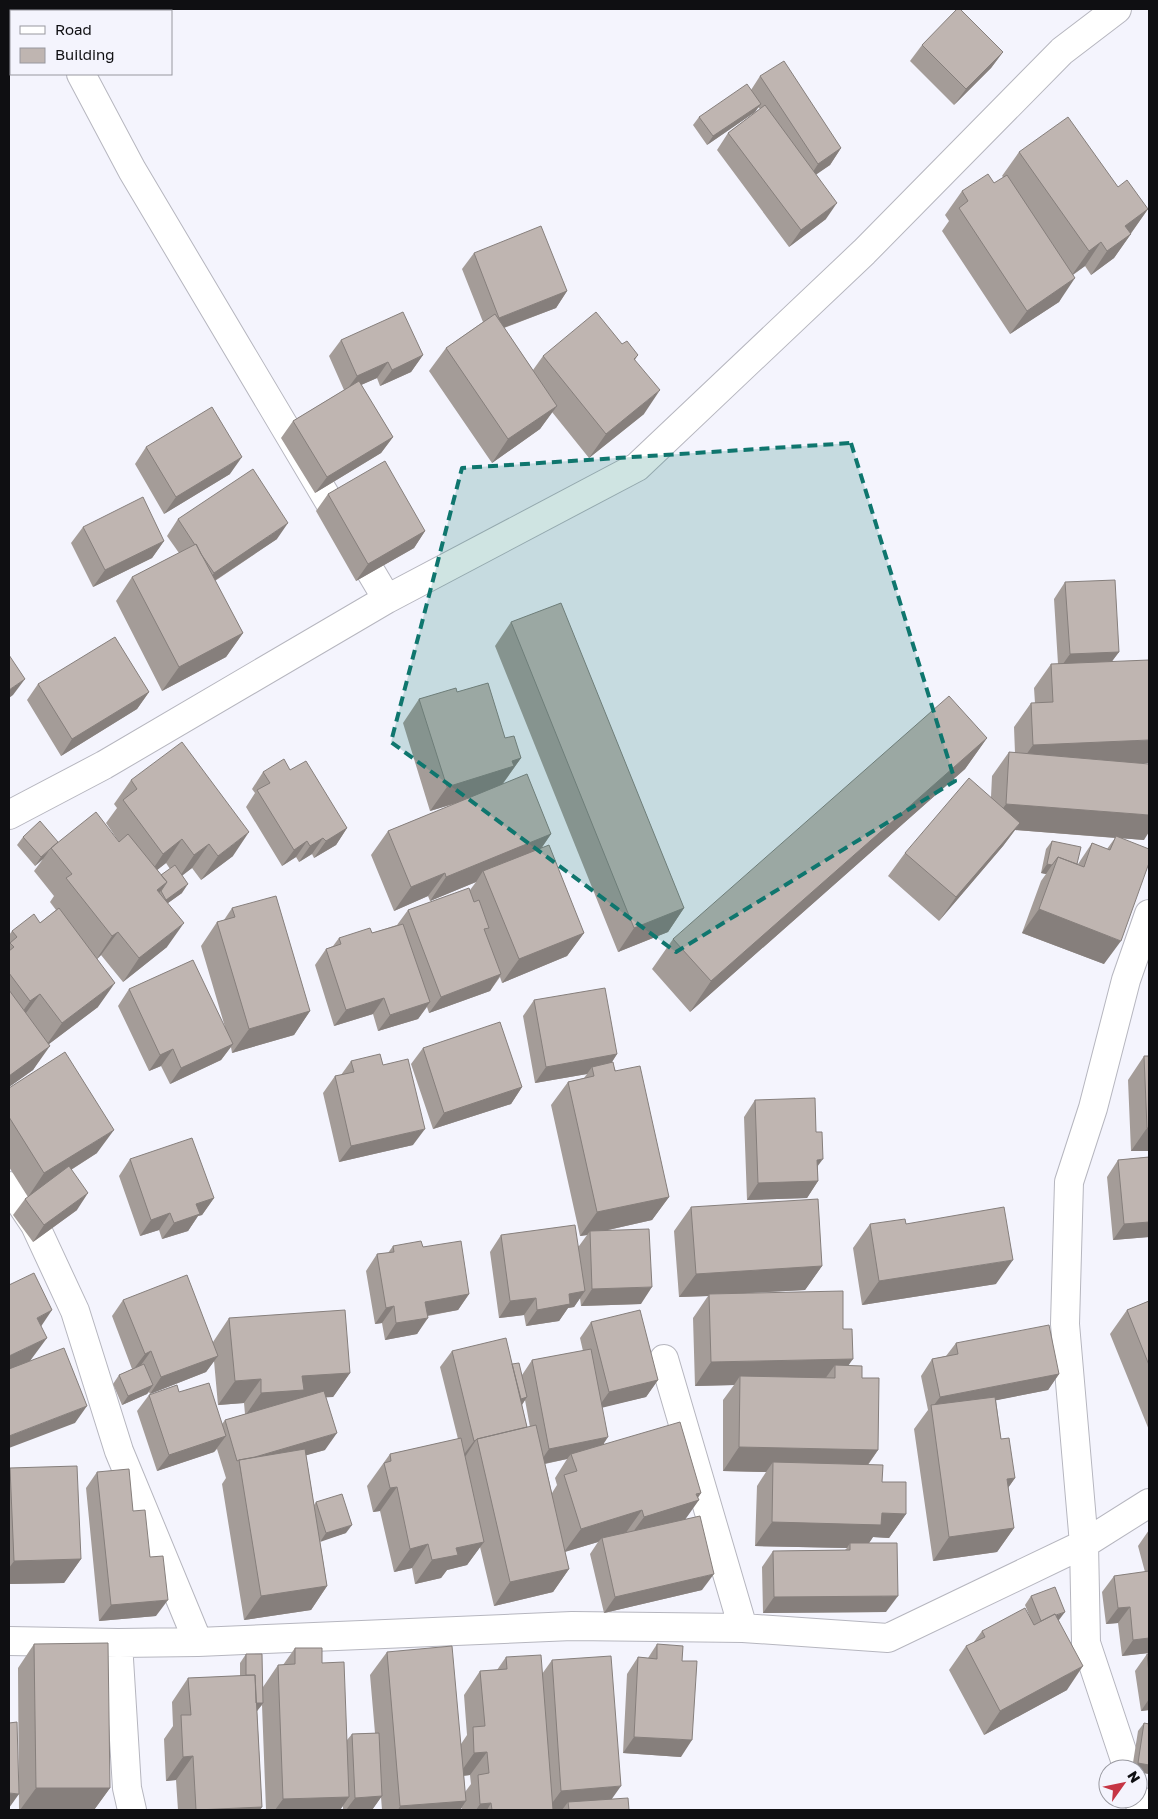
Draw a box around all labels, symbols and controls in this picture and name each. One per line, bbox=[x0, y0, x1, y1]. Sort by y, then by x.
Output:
legend bbox=[10, 10, 172, 75]
text: Road bbox=[55, 20, 92, 38]
text: Building bbox=[55, 45, 115, 63]
north arrow bbox=[1098, 1759, 1148, 1809]
text: N bbox=[1124, 1768, 1144, 1786]

